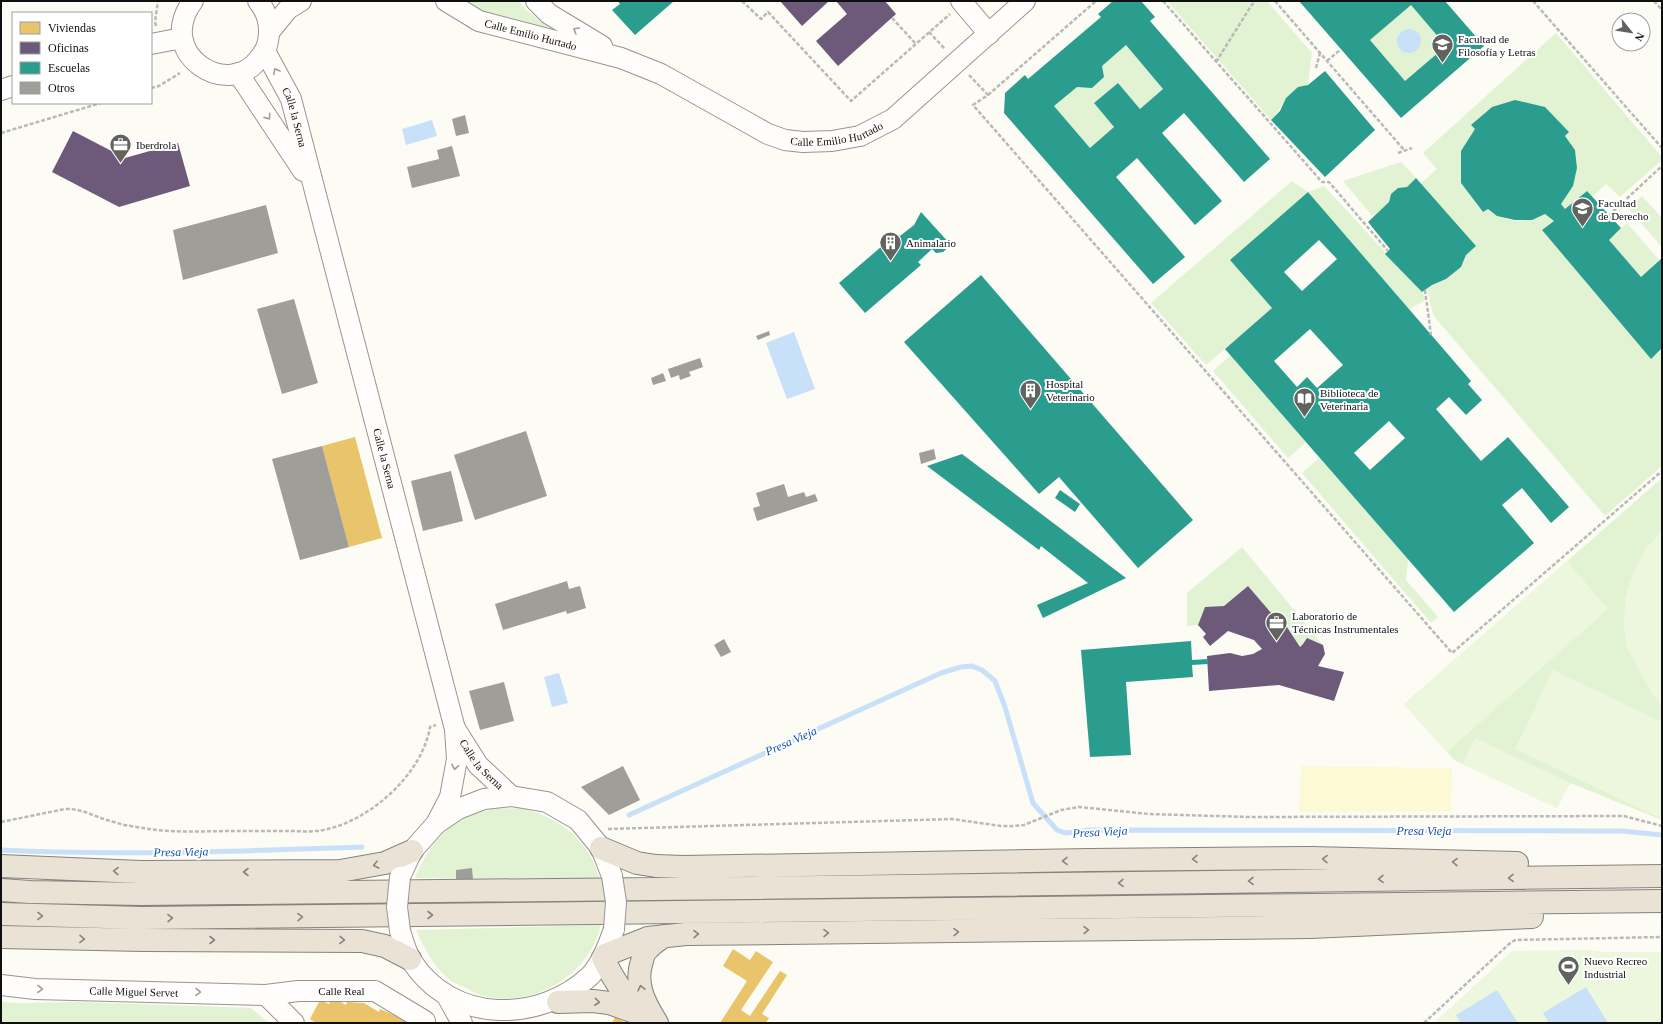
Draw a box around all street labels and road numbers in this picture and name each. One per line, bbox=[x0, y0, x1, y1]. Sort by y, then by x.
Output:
street label: Calle Emilio Hurtado bbox=[483, 17, 579, 52]
street label: Calle la Serna bbox=[280, 85, 309, 148]
street label: Calle Emilio Hurtado bbox=[790, 119, 885, 148]
street label: Calle la Serna bbox=[371, 427, 398, 490]
street label: Calle la Serna bbox=[457, 737, 506, 792]
street label: Calle Miguel Servet bbox=[89, 984, 178, 999]
street label: Calle Real bbox=[318, 985, 365, 997]

